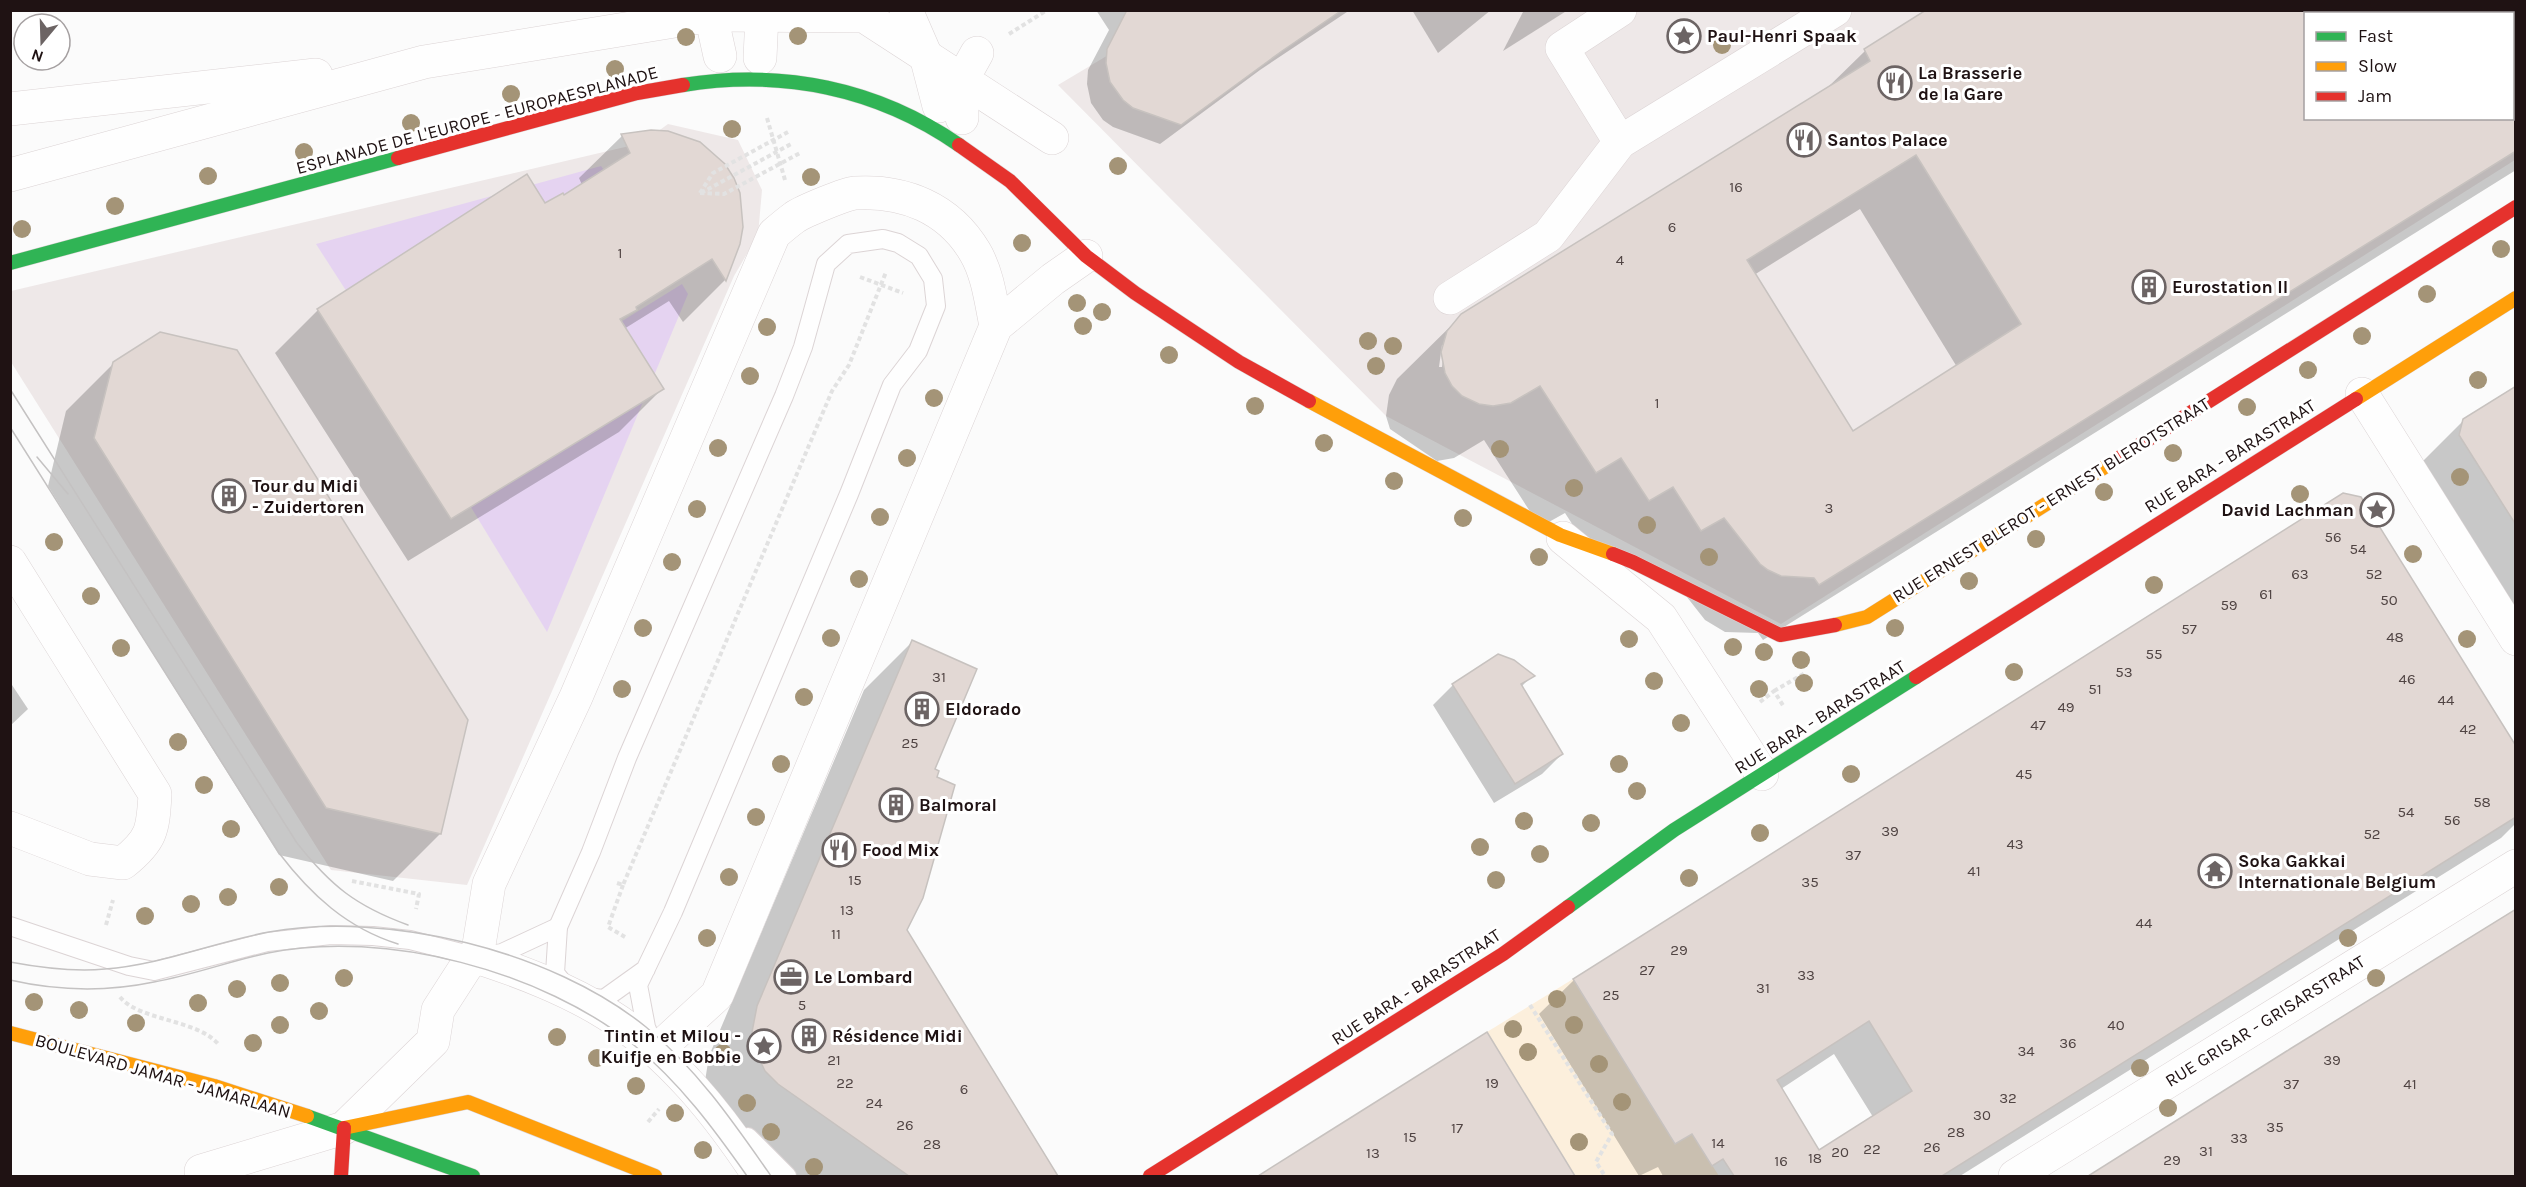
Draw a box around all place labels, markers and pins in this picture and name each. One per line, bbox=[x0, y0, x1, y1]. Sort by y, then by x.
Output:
place icon: Paul-Henri Spaak bbox=[1666, 18, 1702, 54]
place label: Paul-Henri Spaak bbox=[1707, 25, 1857, 47]
place label: La Brasserie de la Gare bbox=[1918, 62, 2022, 105]
restaurant icon: La Brasserie de la Gare bbox=[1877, 65, 1913, 101]
restaurant icon: Santos Palace bbox=[1786, 122, 1822, 158]
place label: Santos Palace bbox=[1827, 129, 1948, 151]
building icon: Eurostation II bbox=[2131, 269, 2167, 305]
place label: Eurostation II bbox=[2172, 276, 2288, 298]
place label: Tour du Midi - Zuidertoren bbox=[252, 475, 365, 518]
building icon: Tour du Midi - Zuidertoren bbox=[211, 478, 247, 514]
place icon: David Lachman bbox=[2359, 492, 2395, 528]
place label: David Lachman bbox=[2221, 499, 2354, 521]
building icon: Eldorado bbox=[904, 691, 940, 727]
place label: Eldorado bbox=[945, 698, 1021, 720]
building icon: Balmoral bbox=[878, 787, 914, 823]
place label: Balmoral bbox=[919, 794, 997, 816]
restaurant icon: Food Mix bbox=[821, 832, 857, 868]
place label: Food Mix bbox=[862, 839, 939, 861]
place label: Soka Gakkai Internationale Belgium bbox=[2238, 850, 2436, 893]
temple icon: Soka Gakkai Internationale Belgium bbox=[2197, 853, 2233, 889]
office icon: Le Lombard bbox=[773, 959, 809, 995]
place label: Le Lombard bbox=[814, 966, 913, 988]
building icon: Résidence Midi bbox=[791, 1018, 827, 1054]
place label: Tintin et Milou - Kuifje en Bobbie bbox=[601, 1025, 741, 1068]
place label: Résidence Midi bbox=[832, 1025, 963, 1047]
place icon: Tintin et Milou - Kuifje en Bobbie bbox=[746, 1028, 782, 1064]

